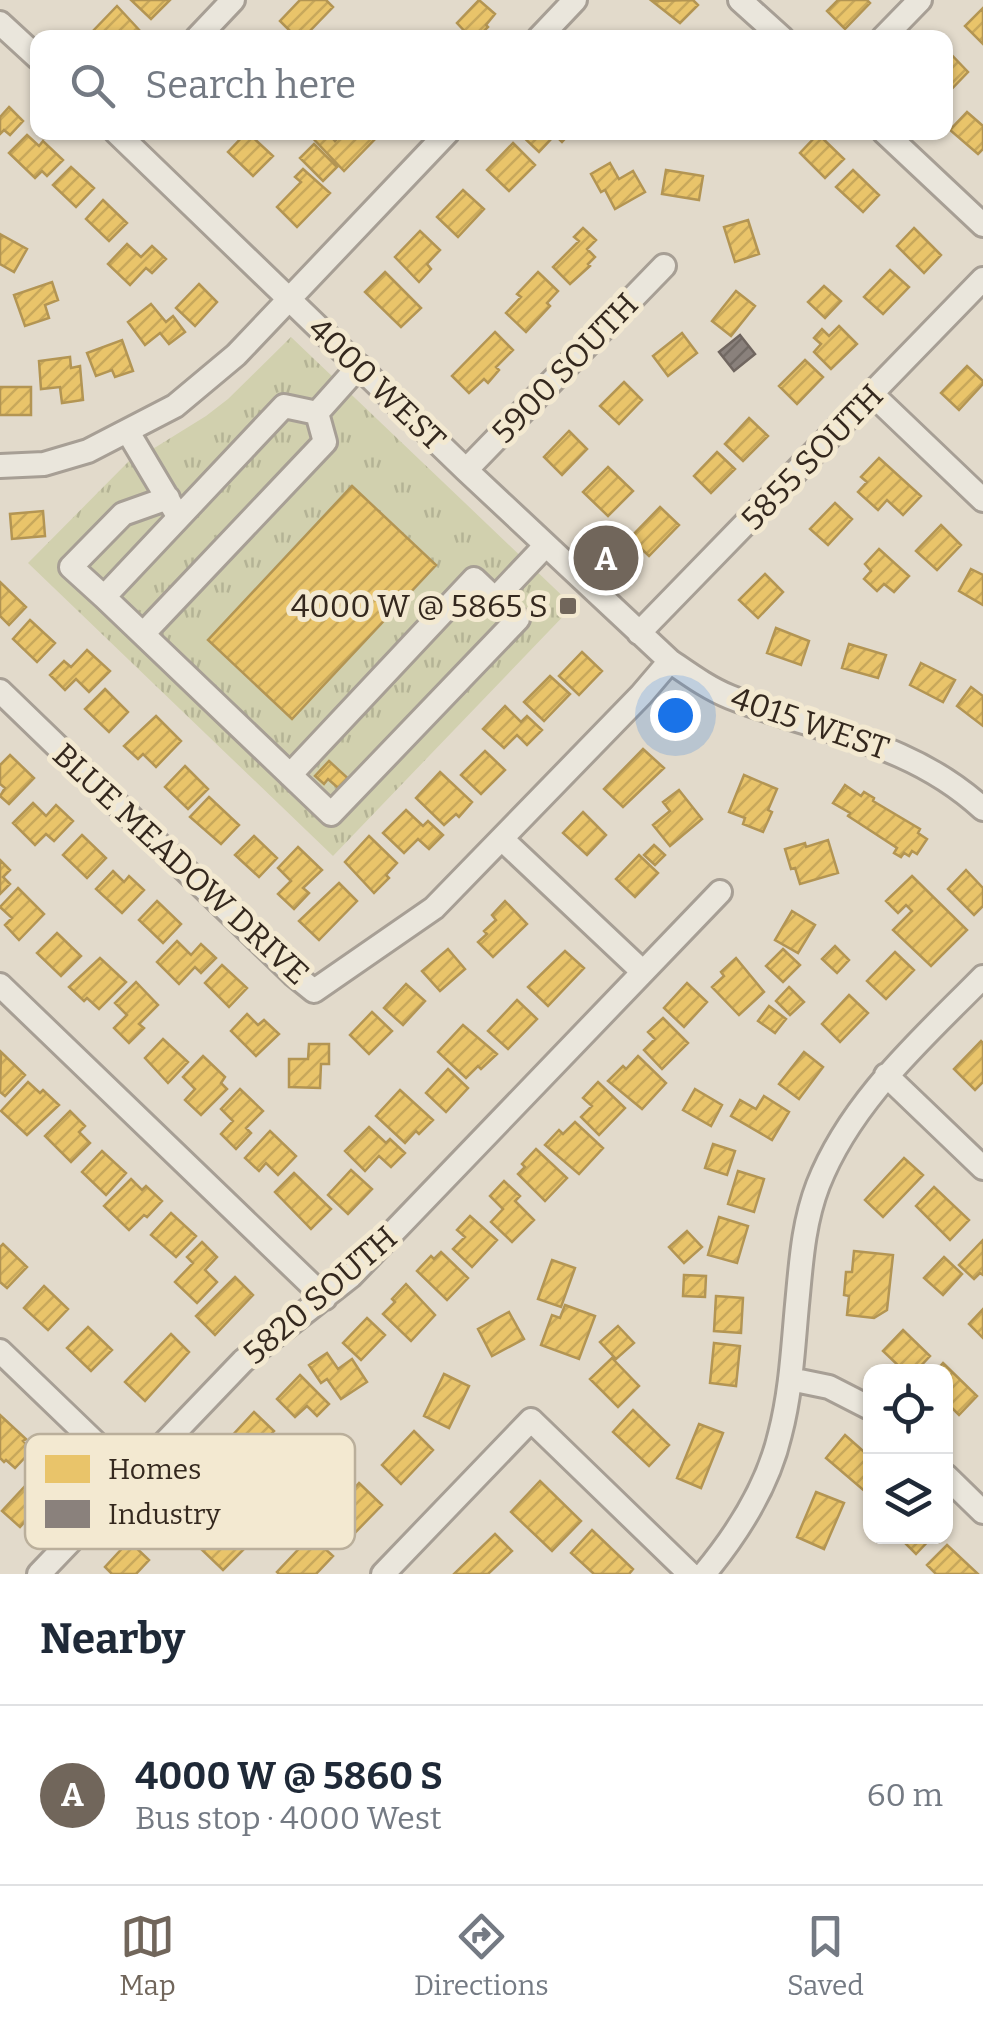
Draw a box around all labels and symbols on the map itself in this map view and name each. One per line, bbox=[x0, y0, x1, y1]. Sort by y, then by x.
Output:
street label: 5900 SOUTH bbox=[484, 285, 646, 451]
street label: 4000 WEST bbox=[301, 309, 453, 459]
street label: 5855 SOUTH bbox=[733, 376, 891, 538]
pin: A bbox=[574, 520, 638, 596]
place label: 4000 W @ 5865 S bbox=[291, 587, 548, 625]
marker: 4000 W @ 5865 S bbox=[557, 595, 579, 617]
street label: 4015 WEST bbox=[726, 678, 894, 768]
your location bbox=[650, 690, 701, 741]
street label: BLUE MEADOW DRIVE bbox=[45, 736, 317, 992]
street label: 5820 SOUTH bbox=[235, 1218, 405, 1372]
legend bbox=[25, 1434, 355, 1549]
text: Homes bbox=[108, 1453, 201, 1486]
text: Industry bbox=[108, 1498, 221, 1531]

